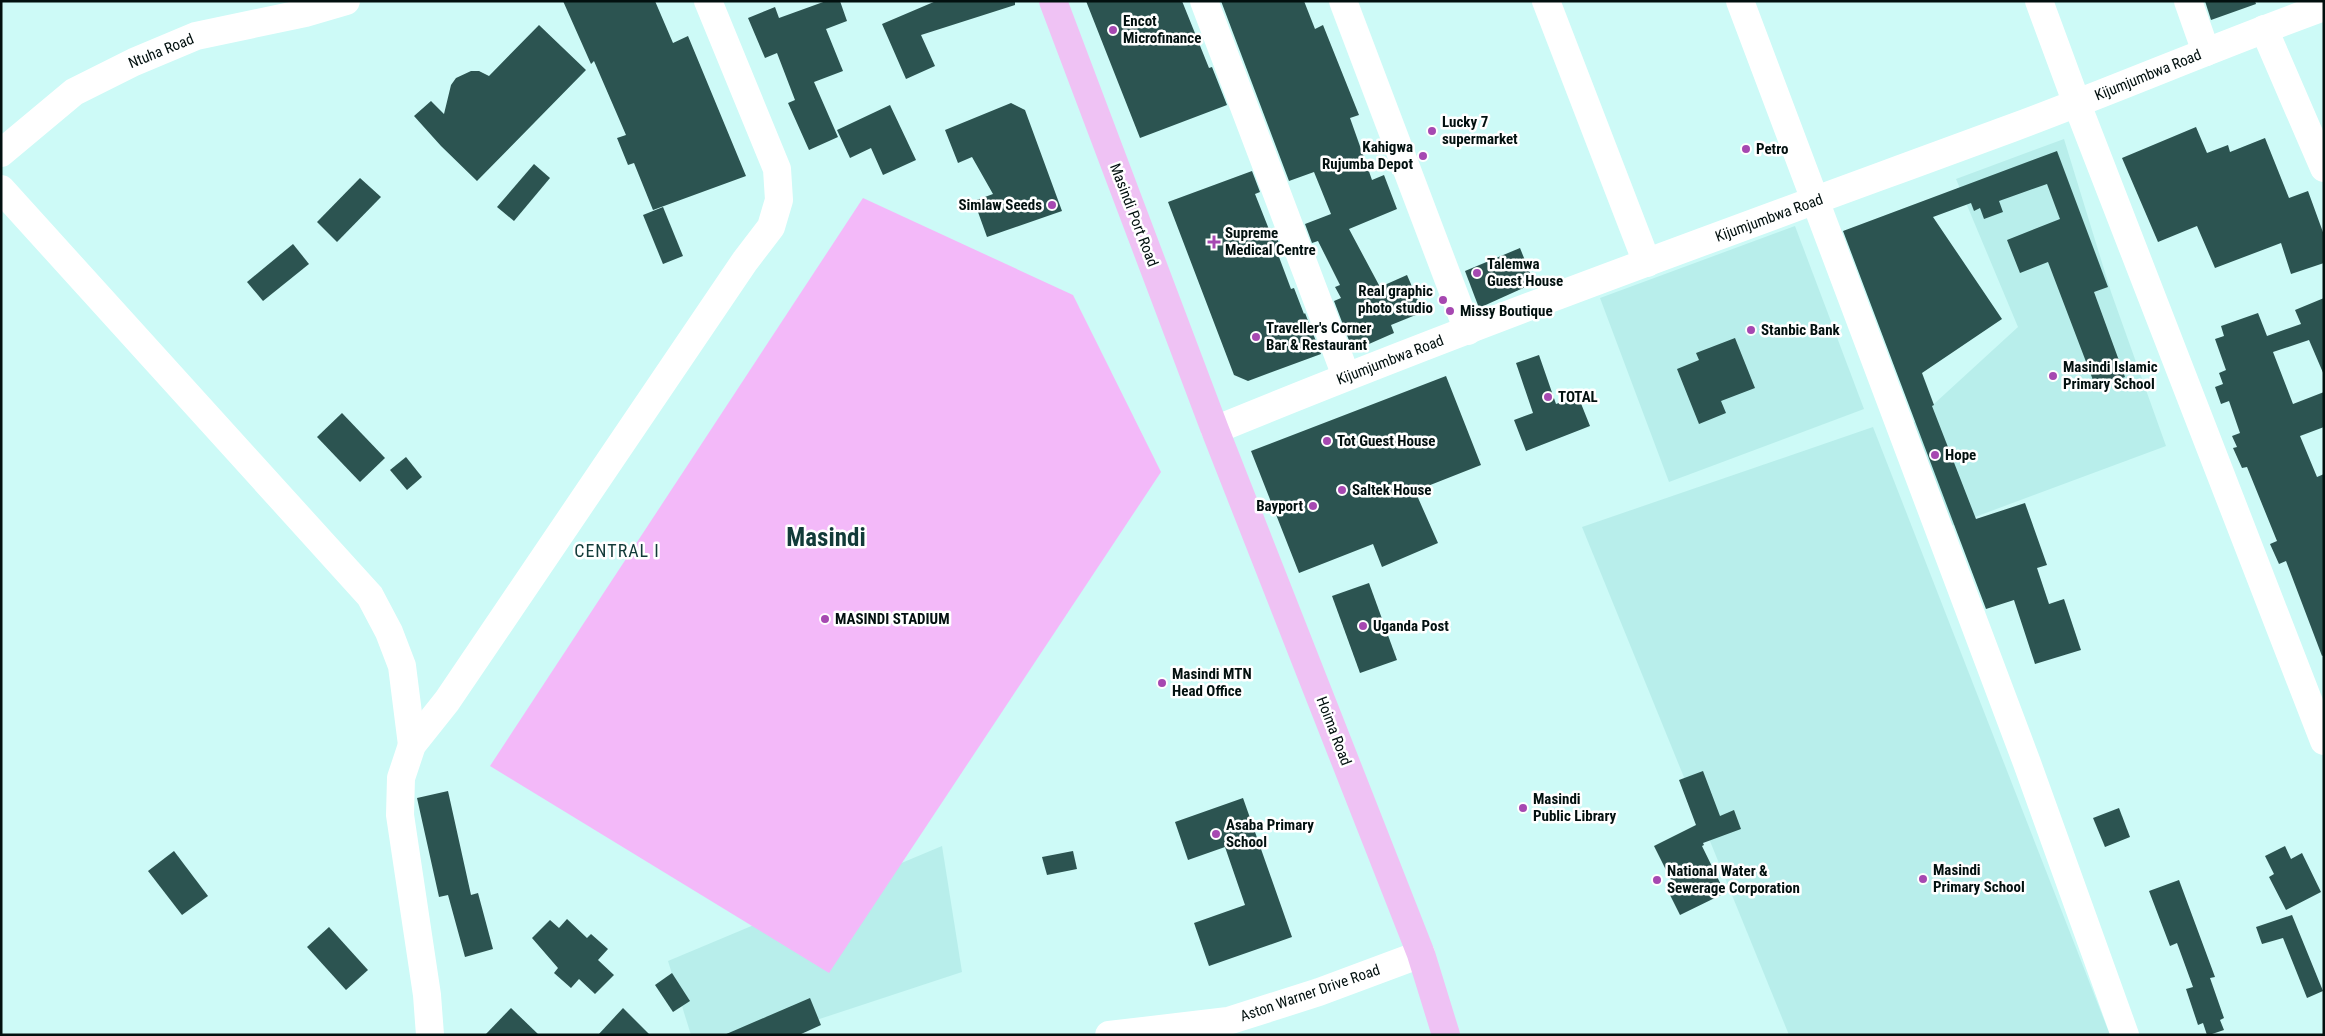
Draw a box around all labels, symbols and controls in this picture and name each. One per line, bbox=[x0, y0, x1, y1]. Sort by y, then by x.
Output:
place label: Encot Microfinance bbox=[1123, 12, 1201, 47]
marker: Encot Microfinance bbox=[1107, 24, 1119, 36]
street label: Ntuha Road bbox=[126, 30, 196, 72]
street label: Kijumjumbwa Road bbox=[2092, 45, 2204, 105]
place label: Lucky 7 supermarket bbox=[1442, 113, 1518, 148]
marker: Lucky 7 supermarket bbox=[1426, 125, 1438, 137]
place label: Kahigwa Rujumba Depot bbox=[1322, 138, 1413, 173]
place label: Petro bbox=[1756, 140, 1788, 158]
marker: Petro bbox=[1740, 143, 1752, 155]
marker: Kahigwa Rujumba Depot bbox=[1417, 150, 1429, 162]
street label: Masindi Port Road bbox=[1106, 161, 1162, 269]
street label: Kijumjumbwa Road bbox=[1713, 190, 1825, 246]
place label: Simlaw Seeds bbox=[959, 196, 1042, 214]
marker: Simlaw Seeds bbox=[1046, 199, 1058, 211]
place label: Supreme Medical Centre bbox=[1225, 224, 1316, 259]
marker: Supreme Medical Centre bbox=[1207, 235, 1221, 249]
place label: Talemwa Guest House bbox=[1487, 255, 1563, 290]
marker: Talemwa Guest House bbox=[1471, 267, 1483, 279]
place label: Real graphic photo studio bbox=[1358, 282, 1433, 317]
marker: Real graphic photo studio bbox=[1437, 294, 1449, 306]
place label: Missy Boutique bbox=[1460, 302, 1553, 320]
marker: Missy Boutique bbox=[1444, 305, 1456, 317]
place label: Traveller's Corner Bar & Restaurant bbox=[1266, 319, 1372, 354]
place label: Stanbic Bank bbox=[1761, 321, 1841, 339]
marker: Stanbic Bank bbox=[1745, 324, 1757, 336]
marker: Traveller's Corner Bar & Restaurant bbox=[1250, 331, 1262, 343]
street label: Kijumjumbwa Road bbox=[1334, 331, 1446, 389]
place label: Masindi Islamic Primary School bbox=[2063, 358, 2158, 393]
marker: Masindi Islamic Primary School bbox=[2047, 370, 2059, 382]
place label: TOTAL bbox=[1558, 388, 1598, 406]
marker: TOTAL bbox=[1542, 391, 1554, 403]
place label: Tot Guest House bbox=[1337, 432, 1435, 450]
marker: Tot Guest House bbox=[1321, 435, 1333, 447]
place label: Hope bbox=[1945, 446, 1976, 464]
marker: Hope bbox=[1929, 449, 1941, 461]
place label: Saltek House bbox=[1352, 481, 1431, 499]
marker: Saltek House bbox=[1336, 484, 1348, 496]
place label: Bayport bbox=[1256, 497, 1303, 515]
marker: Bayport bbox=[1307, 500, 1319, 512]
district label: Masindi bbox=[786, 523, 866, 552]
district label: CENTRAL I bbox=[574, 540, 660, 561]
place label: MASINDI STADIUM bbox=[835, 610, 950, 628]
marker: MASINDI STADIUM bbox=[819, 613, 831, 625]
place label: Uganda Post bbox=[1373, 617, 1449, 635]
marker: Uganda Post bbox=[1357, 620, 1369, 632]
place label: Masindi MTN Head Office bbox=[1172, 665, 1252, 700]
marker: Masindi MTN Head Office bbox=[1156, 677, 1168, 689]
street label: Hoima Road bbox=[1313, 694, 1355, 768]
place label: Masindi Public Library bbox=[1533, 790, 1617, 825]
marker: Masindi Public Library bbox=[1517, 802, 1529, 814]
place label: Asaba Primary School bbox=[1226, 816, 1314, 851]
marker: Asaba Primary School bbox=[1210, 828, 1222, 840]
place label: Masindi Primary School bbox=[1933, 861, 2025, 896]
place label: National Water & Sewerage Corporation bbox=[1667, 862, 1800, 897]
marker: Masindi Primary School bbox=[1917, 873, 1929, 885]
marker: National Water & Sewerage Corporation bbox=[1651, 874, 1663, 886]
street label: Aston Warner Drive Road bbox=[1238, 961, 1382, 1025]

